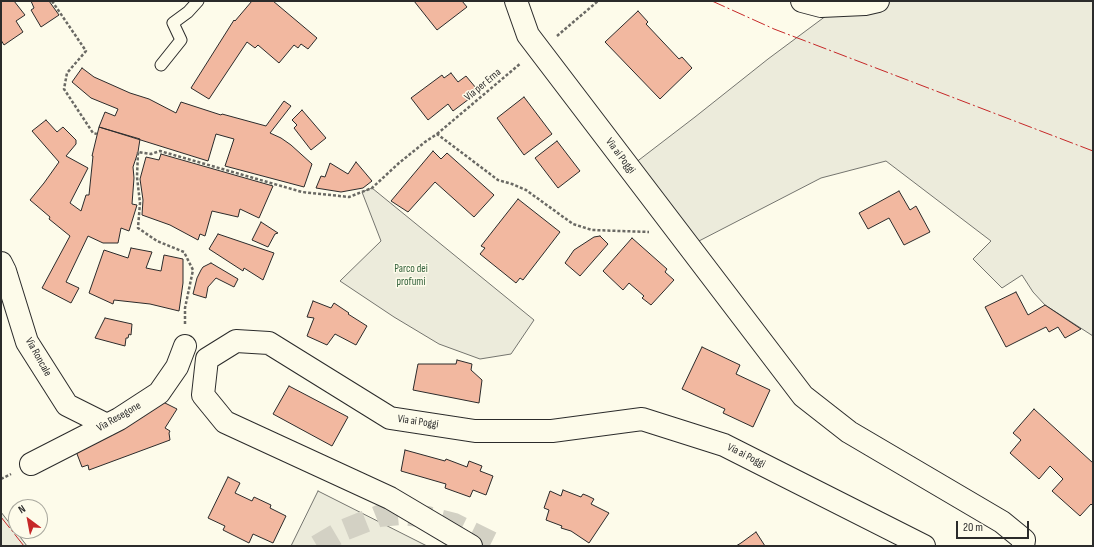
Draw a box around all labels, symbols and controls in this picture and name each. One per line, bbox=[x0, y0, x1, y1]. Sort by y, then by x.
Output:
street label: Via per Erna bbox=[462, 66, 504, 104]
street label: Via ai Poggi bbox=[602, 136, 638, 176]
park label: Parco dei profumi bbox=[394, 262, 428, 288]
street label: Via Roncale bbox=[22, 335, 54, 379]
street label: Via Resegone bbox=[95, 399, 143, 435]
street label: Via ai Poggi bbox=[397, 413, 439, 431]
street label: Via ai Poggi bbox=[725, 441, 767, 471]
north arrow bbox=[8, 499, 48, 539]
text: N bbox=[16, 502, 28, 516]
scale bar bbox=[958, 513, 1031, 539]
text: 20 m bbox=[963, 520, 983, 535]

